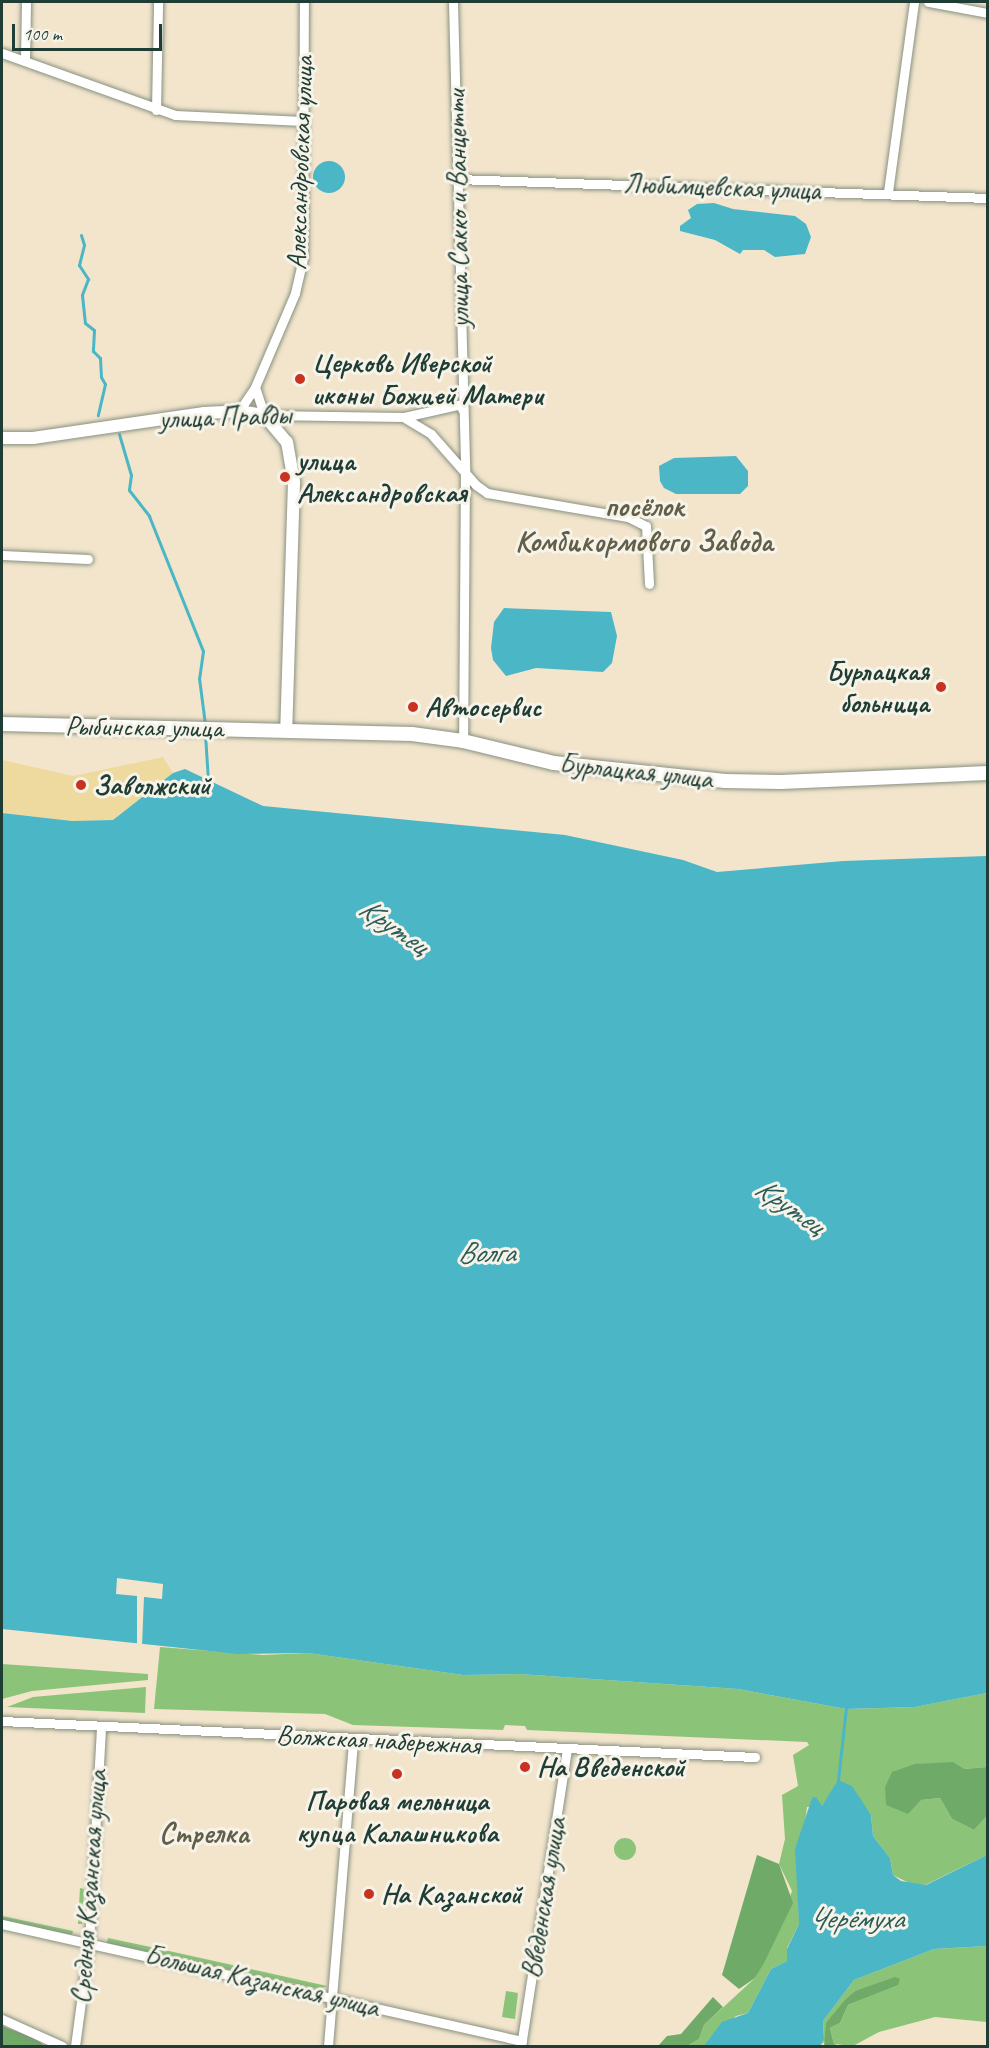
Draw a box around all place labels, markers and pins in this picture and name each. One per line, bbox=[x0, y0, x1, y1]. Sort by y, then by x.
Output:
place label: Церковь Иверской иконы Божией Матери bbox=[312, 346, 543, 412]
marker: Церковь Иверской иконы Божией Матери bbox=[293, 372, 307, 386]
place label: улица Александровская bbox=[297, 444, 467, 510]
marker: улица Александровская bbox=[278, 470, 292, 484]
place label: Бурлацкая больница bbox=[826, 654, 929, 720]
marker: Бурлацкая больница bbox=[934, 680, 948, 694]
place label: Автосервис bbox=[425, 690, 541, 724]
marker: Автосервис bbox=[406, 700, 420, 714]
place label: Заволжский bbox=[93, 768, 210, 802]
marker: Заволжский bbox=[74, 778, 88, 792]
place label: На Введенской bbox=[537, 1750, 683, 1784]
marker: На Введенской bbox=[518, 1760, 532, 1774]
marker: Паровая мельница купца Калашникова bbox=[390, 1767, 404, 1781]
place label: Паровая мельница купца Калашникова bbox=[298, 1784, 496, 1850]
place label: На Казанской bbox=[381, 1877, 521, 1911]
marker: На Казанской bbox=[362, 1887, 376, 1901]

